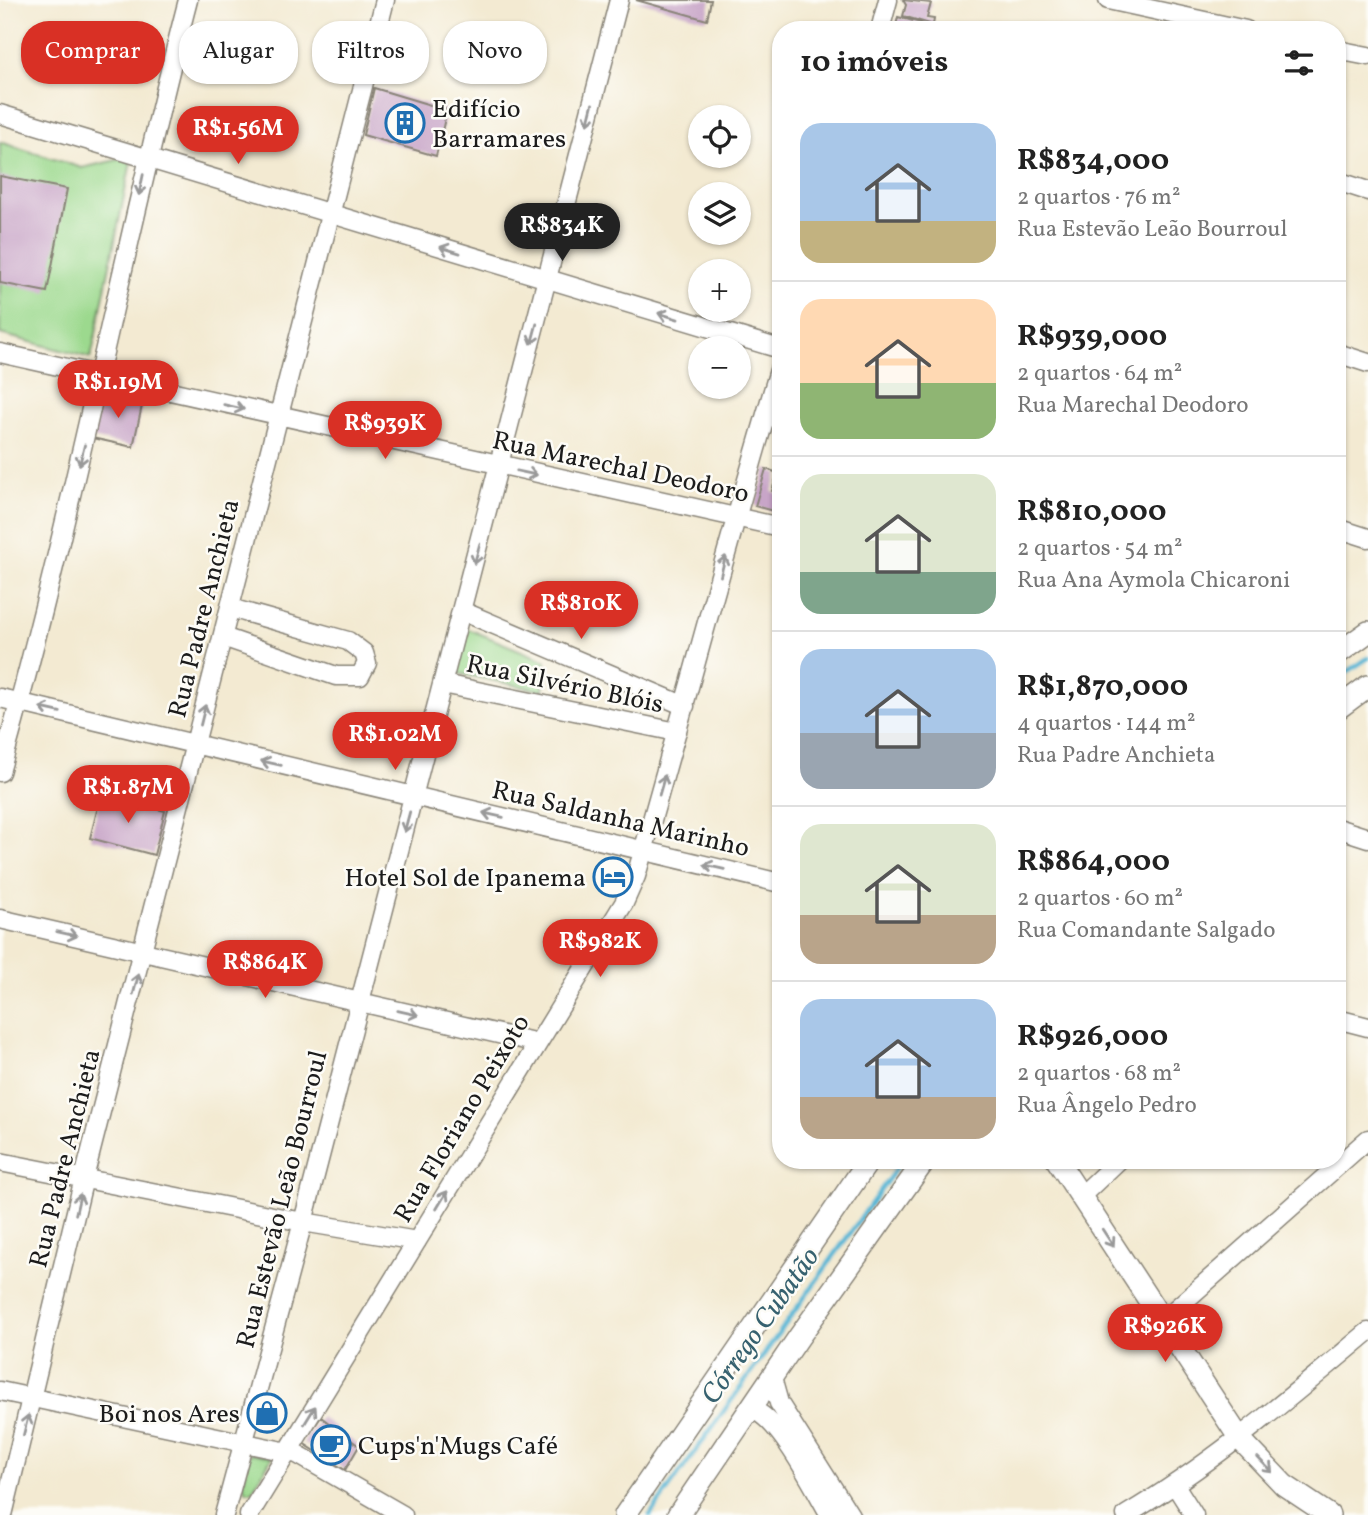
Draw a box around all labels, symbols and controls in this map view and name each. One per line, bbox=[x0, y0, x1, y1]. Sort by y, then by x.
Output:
chip: Comprar bbox=[21, 21, 165, 84]
chip: Alugar bbox=[179, 21, 298, 84]
chip: Filtros bbox=[312, 21, 429, 84]
chip: Novo bbox=[443, 21, 547, 84]
text: 10 imóveis bbox=[800, 42, 948, 84]
icon: filters bbox=[1280, 44, 1318, 82]
place label: Edifício Barramares bbox=[432, 92, 566, 158]
building icon: Edifício Barramares bbox=[384, 102, 426, 144]
one-way arrow bbox=[583, 102, 596, 125]
map controls bbox=[688, 105, 751, 399]
button: locate bbox=[688, 105, 751, 168]
pin: R$1.56M bbox=[173, 106, 303, 166]
text: R$1.56M bbox=[193, 113, 283, 145]
text: R$834,000 bbox=[1017, 140, 1169, 182]
icon: home bbox=[856, 151, 940, 235]
one-way arrow bbox=[134, 173, 148, 196]
button: layers bbox=[688, 182, 751, 245]
text: 2 quartos · 76 m² bbox=[1017, 182, 1180, 214]
pin: R$834K bbox=[505, 204, 619, 263]
text: R$834K bbox=[520, 210, 604, 242]
text: Rua Estevão Leão Bourroul bbox=[1017, 214, 1287, 246]
one-way arrow bbox=[440, 243, 462, 255]
button: + bbox=[688, 259, 751, 322]
one-way arrow bbox=[658, 308, 680, 321]
text: R$939,000 bbox=[1017, 316, 1167, 358]
one-way arrow bbox=[527, 322, 540, 345]
icon: home bbox=[856, 327, 940, 411]
button: − bbox=[688, 336, 751, 399]
text: 2 quartos · 64 m² bbox=[1017, 358, 1182, 390]
pin: R$1.19M bbox=[53, 360, 183, 420]
text: R$1.19M bbox=[74, 367, 162, 399]
text: Rua Marechal Deodoro bbox=[1017, 390, 1249, 422]
one-way arrow bbox=[222, 400, 245, 414]
pin: R$939K bbox=[328, 402, 442, 461]
text: R$939K bbox=[344, 408, 426, 440]
street label: Rua Marechal Deodoro bbox=[489, 423, 752, 513]
one-way arrow bbox=[74, 443, 88, 466]
one-way arrow bbox=[515, 466, 538, 480]
text: R$810,000 bbox=[1017, 491, 1166, 533]
street label: Rua Padre Anchieta bbox=[160, 495, 250, 722]
icon: home bbox=[856, 502, 940, 586]
text: 2 quartos · 54 m² bbox=[1017, 533, 1182, 565]
one-way arrow bbox=[469, 543, 482, 565]
one-way arrow bbox=[717, 555, 730, 578]
text: Rua Ana Aymola Chicaroni bbox=[1017, 565, 1290, 597]
pin: R$810K bbox=[524, 582, 638, 641]
text: R$810K bbox=[540, 588, 622, 620]
street label: Rua Silvério Blóis bbox=[463, 646, 667, 723]
text: R$1,870,000 bbox=[1017, 666, 1188, 708]
icon: home bbox=[856, 677, 940, 761]
one-way arrow bbox=[39, 703, 62, 717]
one-way arrow bbox=[197, 705, 210, 727]
text: 4 quartos · 144 m² bbox=[1017, 708, 1195, 740]
pin: R$1.02M bbox=[330, 712, 460, 772]
text: R$1.02M bbox=[348, 719, 442, 751]
text: Rua Padre Anchieta bbox=[1017, 740, 1215, 772]
one-way arrow bbox=[260, 756, 283, 769]
pin: R$1.87M bbox=[63, 766, 193, 825]
text: R$1.87M bbox=[83, 772, 173, 804]
street label: Rua Saldanha Marinho bbox=[488, 773, 753, 867]
one-way arrow bbox=[656, 775, 669, 797]
one-way arrow bbox=[482, 808, 505, 821]
one-way arrow bbox=[400, 810, 413, 833]
text: R$864,000 bbox=[1017, 841, 1170, 883]
icon: home bbox=[856, 852, 940, 936]
hotel icon: Hotel Sol de Ipanema bbox=[592, 856, 634, 898]
one-way arrow bbox=[703, 860, 726, 873]
place label: Hotel Sol de Ipanema bbox=[344, 861, 586, 897]
text: 2 quartos · 60 m² bbox=[1017, 883, 1183, 915]
text: Rua Comandante Salgado bbox=[1017, 915, 1276, 947]
pin: R$982K bbox=[543, 920, 657, 979]
text: R$982K bbox=[559, 926, 641, 958]
one-way arrow bbox=[55, 929, 77, 942]
pin: R$864K bbox=[208, 940, 322, 1000]
text: R$864K bbox=[223, 947, 307, 979]
one-way arrow bbox=[130, 973, 143, 995]
street label: Rua Floriano Peixoto bbox=[386, 1008, 539, 1230]
one-way arrow bbox=[396, 1008, 418, 1021]
text: R$926,000 bbox=[1017, 1016, 1168, 1058]
icon: home bbox=[856, 1027, 940, 1111]
street label: Rua Padre Anchieta bbox=[21, 1045, 111, 1272]
street label: Rua Estevão Leão Bourroul bbox=[229, 1047, 337, 1352]
text: 2 quartos · 68 m² bbox=[1017, 1058, 1181, 1090]
text: Rua Ângelo Pedro bbox=[1017, 1090, 1197, 1122]
one-way arrow bbox=[435, 1191, 449, 1211]
one-way arrow bbox=[72, 1193, 85, 1216]
one-way arrow bbox=[1101, 1228, 1115, 1247]
water label: Córrego Cubatão bbox=[692, 1240, 830, 1413]
pin: R$926K bbox=[1108, 1304, 1222, 1364]
text: R$926K bbox=[1124, 1311, 1206, 1343]
shop icon: Boi nos Ares bbox=[246, 1392, 288, 1434]
place label: Boi nos Ares bbox=[99, 1397, 240, 1433]
one-way arrow bbox=[303, 1405, 317, 1425]
one-way arrow bbox=[20, 1414, 33, 1437]
cafe icon: Cups'n'Mugs Café bbox=[310, 1424, 352, 1466]
place label: Cups'n'Mugs Café bbox=[358, 1429, 558, 1465]
one-way arrow bbox=[1256, 1456, 1273, 1473]

